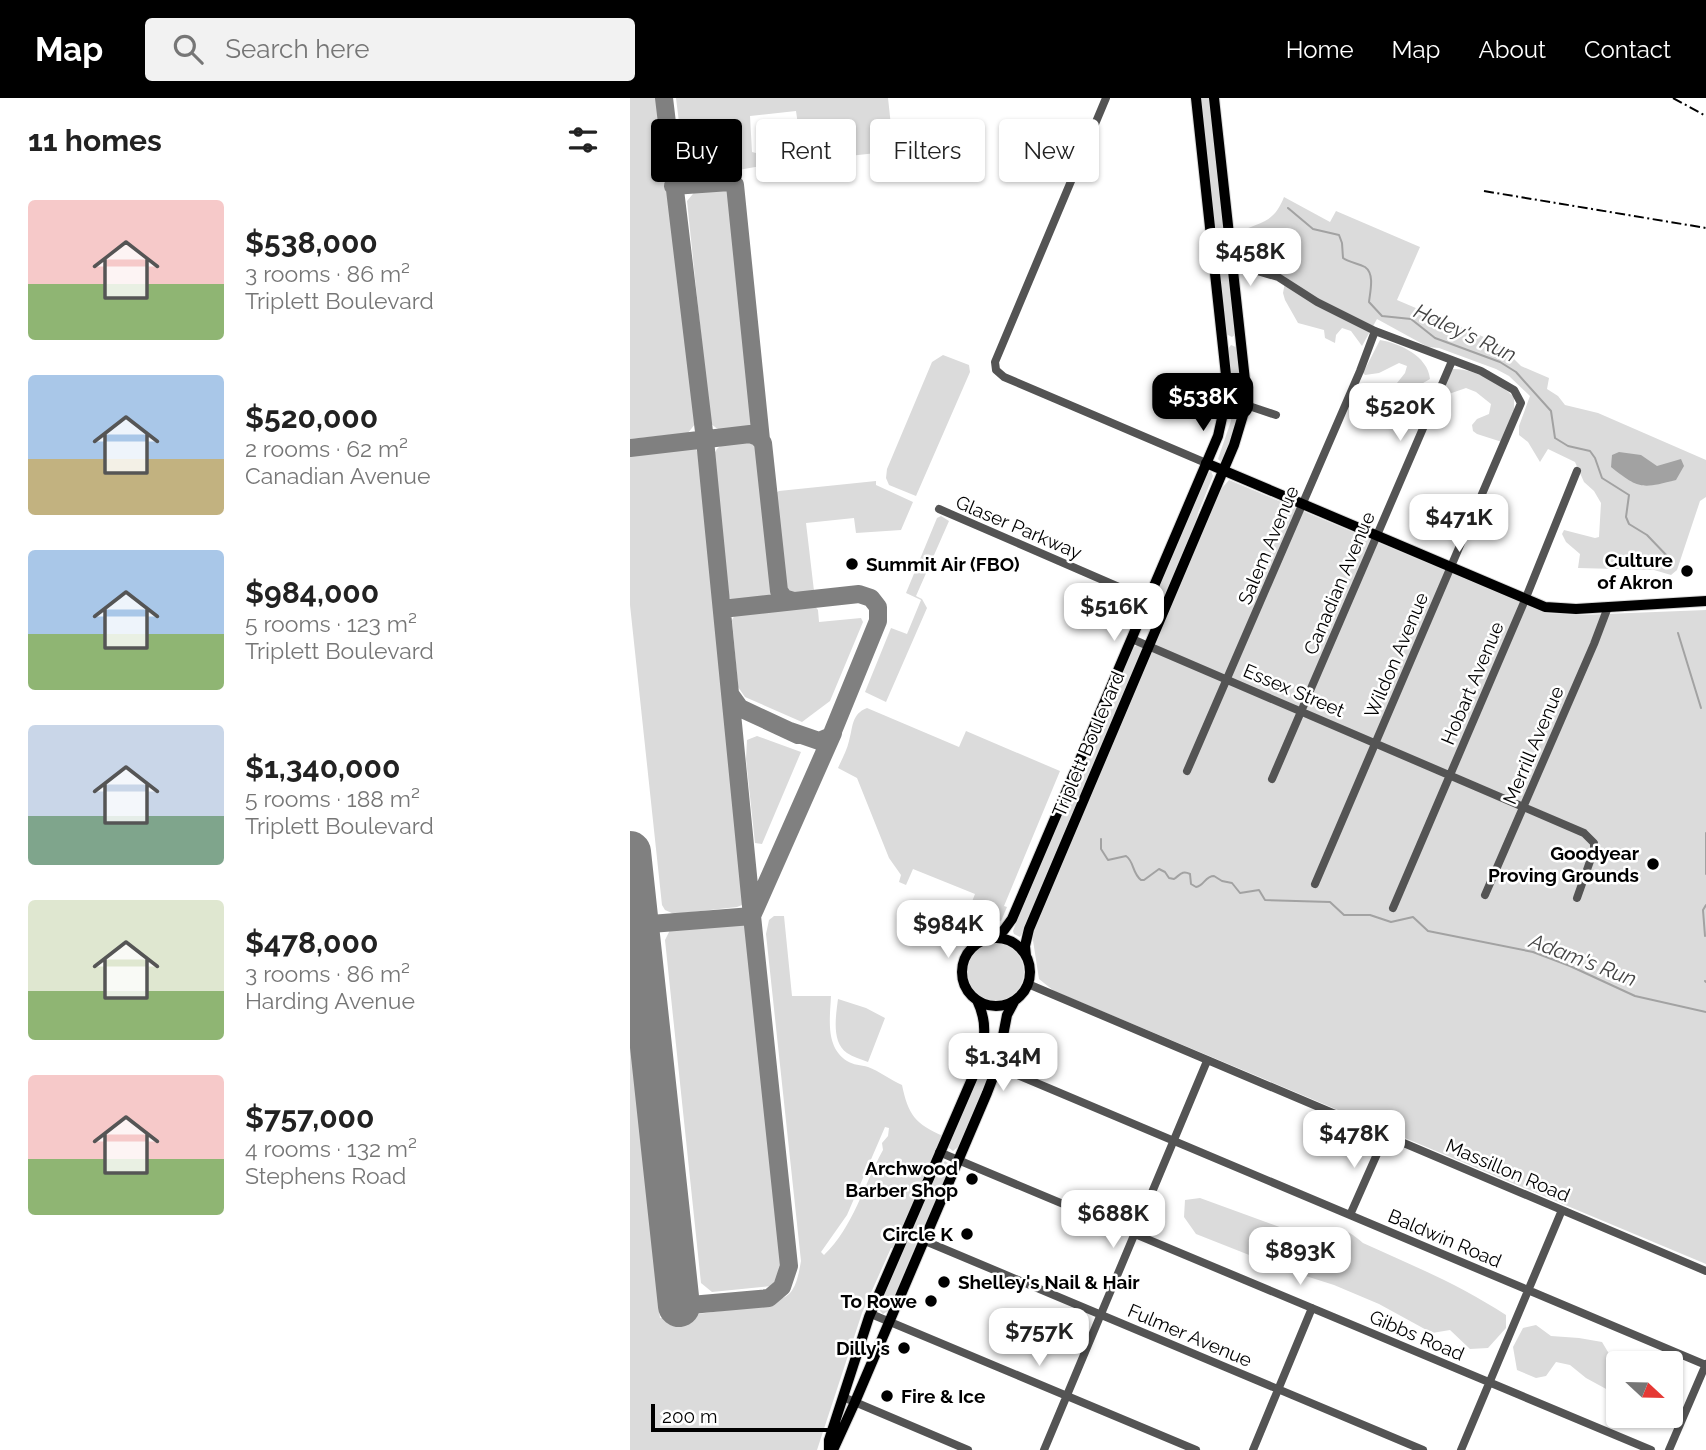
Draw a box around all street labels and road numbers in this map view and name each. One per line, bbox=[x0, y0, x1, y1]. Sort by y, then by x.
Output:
street label: Salem Avenue bbox=[1233, 482, 1303, 608]
street label: Glaser Parkway bbox=[953, 491, 1085, 563]
street label: Canadian Avenue bbox=[1299, 508, 1379, 658]
street label: Wildon Avenue bbox=[1360, 589, 1432, 721]
street label: Hobart Avenue bbox=[1436, 618, 1508, 748]
street label: Essex Street bbox=[1240, 659, 1348, 721]
street label: Triplett Boulevard bbox=[1047, 668, 1129, 820]
street label: Merrill Avenue bbox=[1498, 683, 1568, 807]
street label: Massillon Road bbox=[1443, 1134, 1573, 1206]
street label: Baldwin Road bbox=[1385, 1204, 1505, 1272]
street label: Fulmer Avenue bbox=[1125, 1299, 1255, 1371]
street label: Gibbs Road bbox=[1366, 1305, 1468, 1365]

